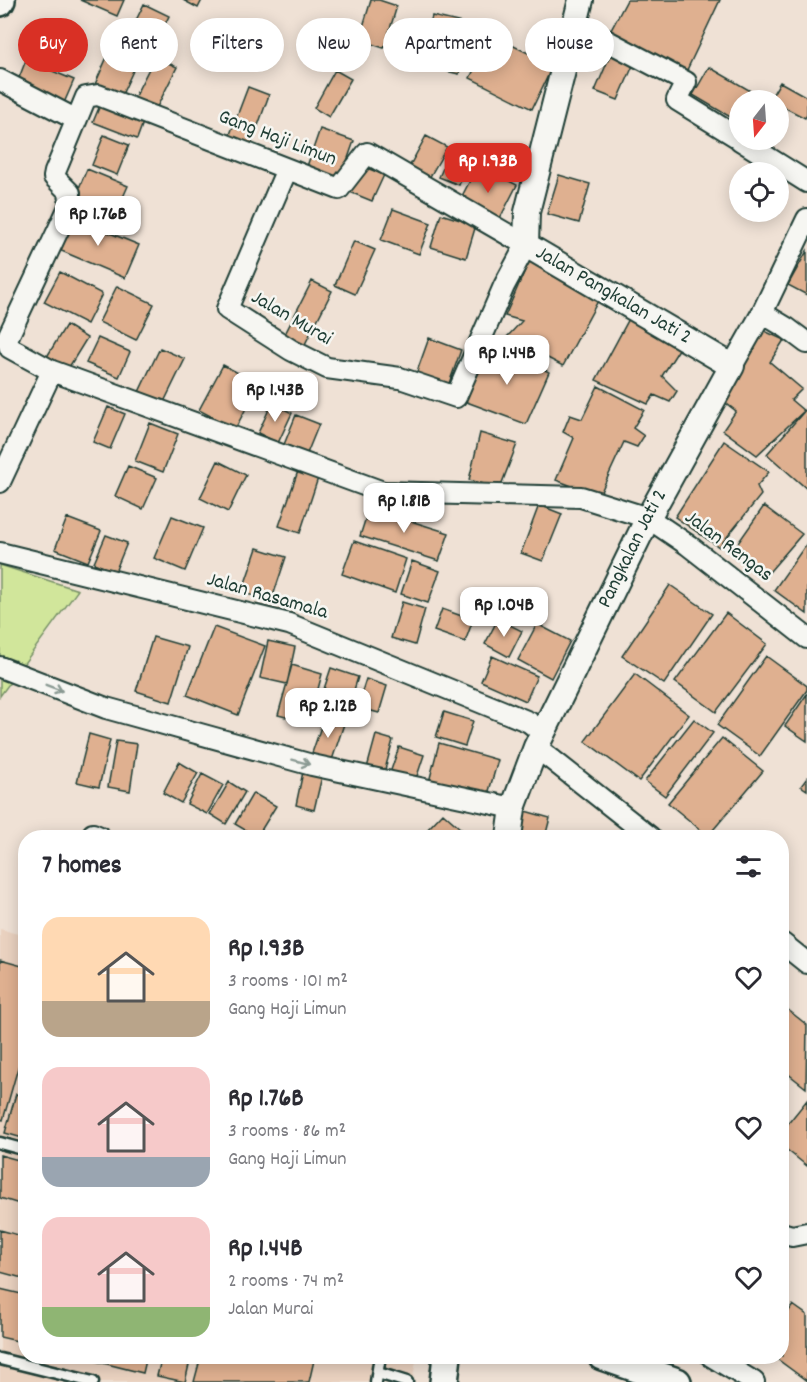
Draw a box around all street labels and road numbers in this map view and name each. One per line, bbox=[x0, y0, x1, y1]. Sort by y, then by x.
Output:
street label: Gang Haji Limun bbox=[213, 103, 341, 175]
street label: Jalan Pangkalan Jati 2 bbox=[529, 239, 697, 353]
street label: Jalan Murai bbox=[245, 284, 337, 354]
street label: Pangkalan Jati 2 bbox=[591, 484, 676, 614]
street label: Jalan Rengas bbox=[677, 504, 779, 590]
street label: Jalan Rasamala bbox=[203, 565, 332, 629]

